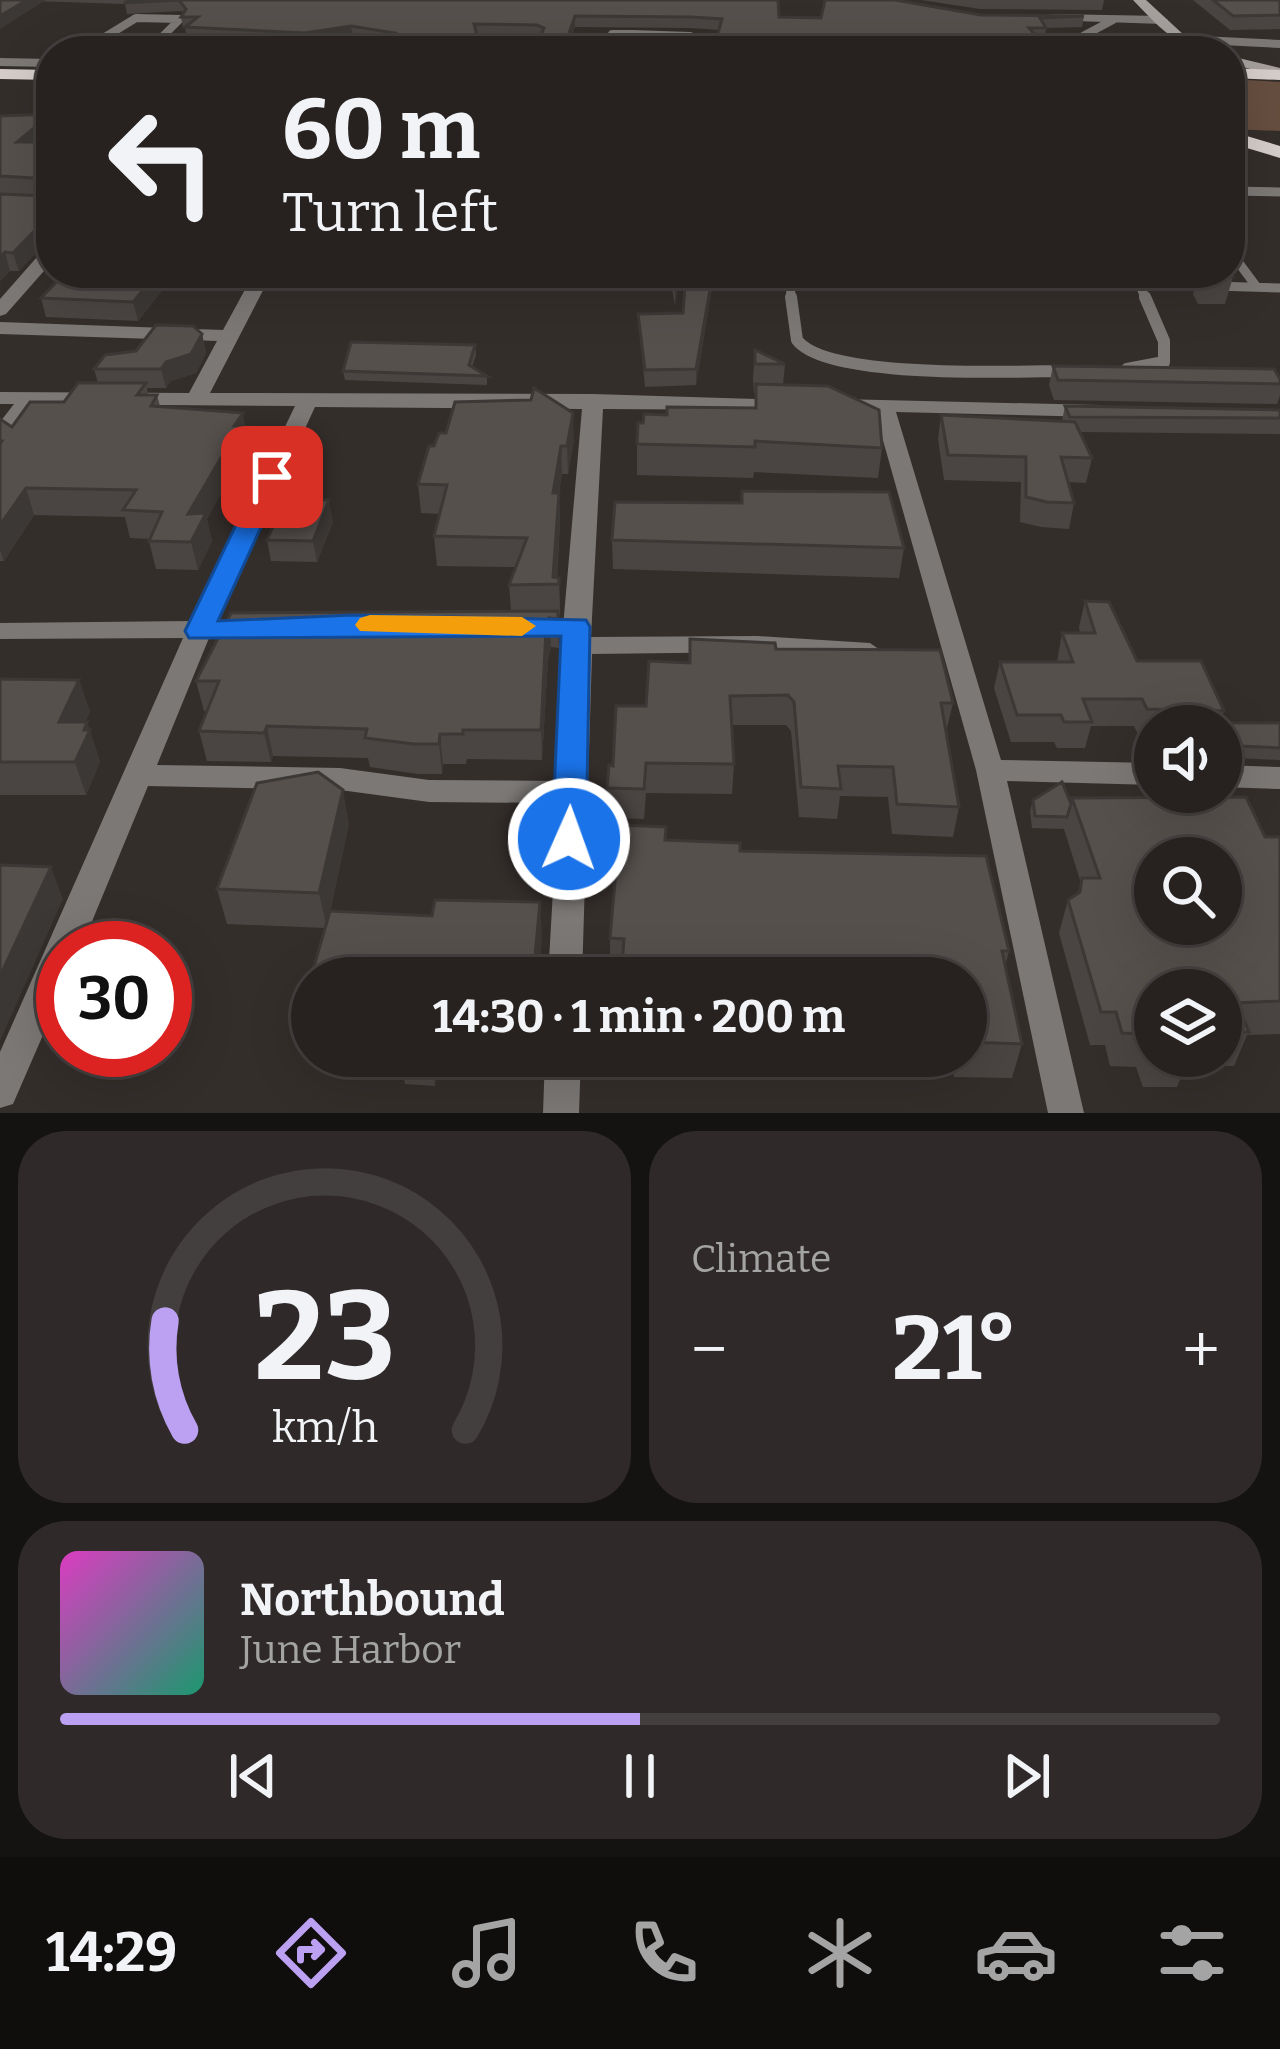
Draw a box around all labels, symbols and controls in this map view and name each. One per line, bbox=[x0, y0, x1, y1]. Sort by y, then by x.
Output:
text: 60 m bbox=[282, 79, 480, 180]
icon: left bbox=[84, 84, 240, 240]
text: Turn left bbox=[282, 181, 498, 245]
pin bbox=[221, 426, 323, 528]
icon: arrive bbox=[239, 444, 305, 510]
map controls bbox=[1134, 705, 1242, 1077]
button: sound bbox=[1134, 705, 1242, 813]
position arrow bbox=[506, 776, 632, 902]
button: search bbox=[1134, 837, 1242, 945]
speed limit sign: 30 bbox=[36, 921, 192, 1077]
button: layers bbox=[1134, 969, 1242, 1077]
text: 14:30 · 1 min · 200 m bbox=[433, 990, 845, 1044]
text: Climate bbox=[691, 1236, 831, 1282]
text: 23 bbox=[253, 1262, 396, 1412]
text: 21° bbox=[892, 1295, 1018, 1403]
text: − bbox=[691, 1310, 727, 1389]
text: + bbox=[1182, 1310, 1220, 1389]
text: km/h bbox=[271, 1402, 378, 1453]
text: Northbound bbox=[240, 1573, 505, 1627]
text: June Harbor bbox=[240, 1627, 461, 1673]
icon: previous bbox=[220, 1743, 286, 1809]
icon: pause bbox=[607, 1743, 673, 1809]
icon: next bbox=[994, 1743, 1060, 1809]
icon: directions bbox=[269, 1911, 353, 1995]
icon: music bbox=[445, 1911, 529, 1995]
icon: phone bbox=[622, 1911, 706, 1995]
icon: climate bbox=[798, 1911, 882, 1995]
icon: car bbox=[974, 1911, 1058, 1995]
icon: filters bbox=[1150, 1911, 1234, 1995]
text: 14:29 bbox=[46, 1921, 177, 1985]

